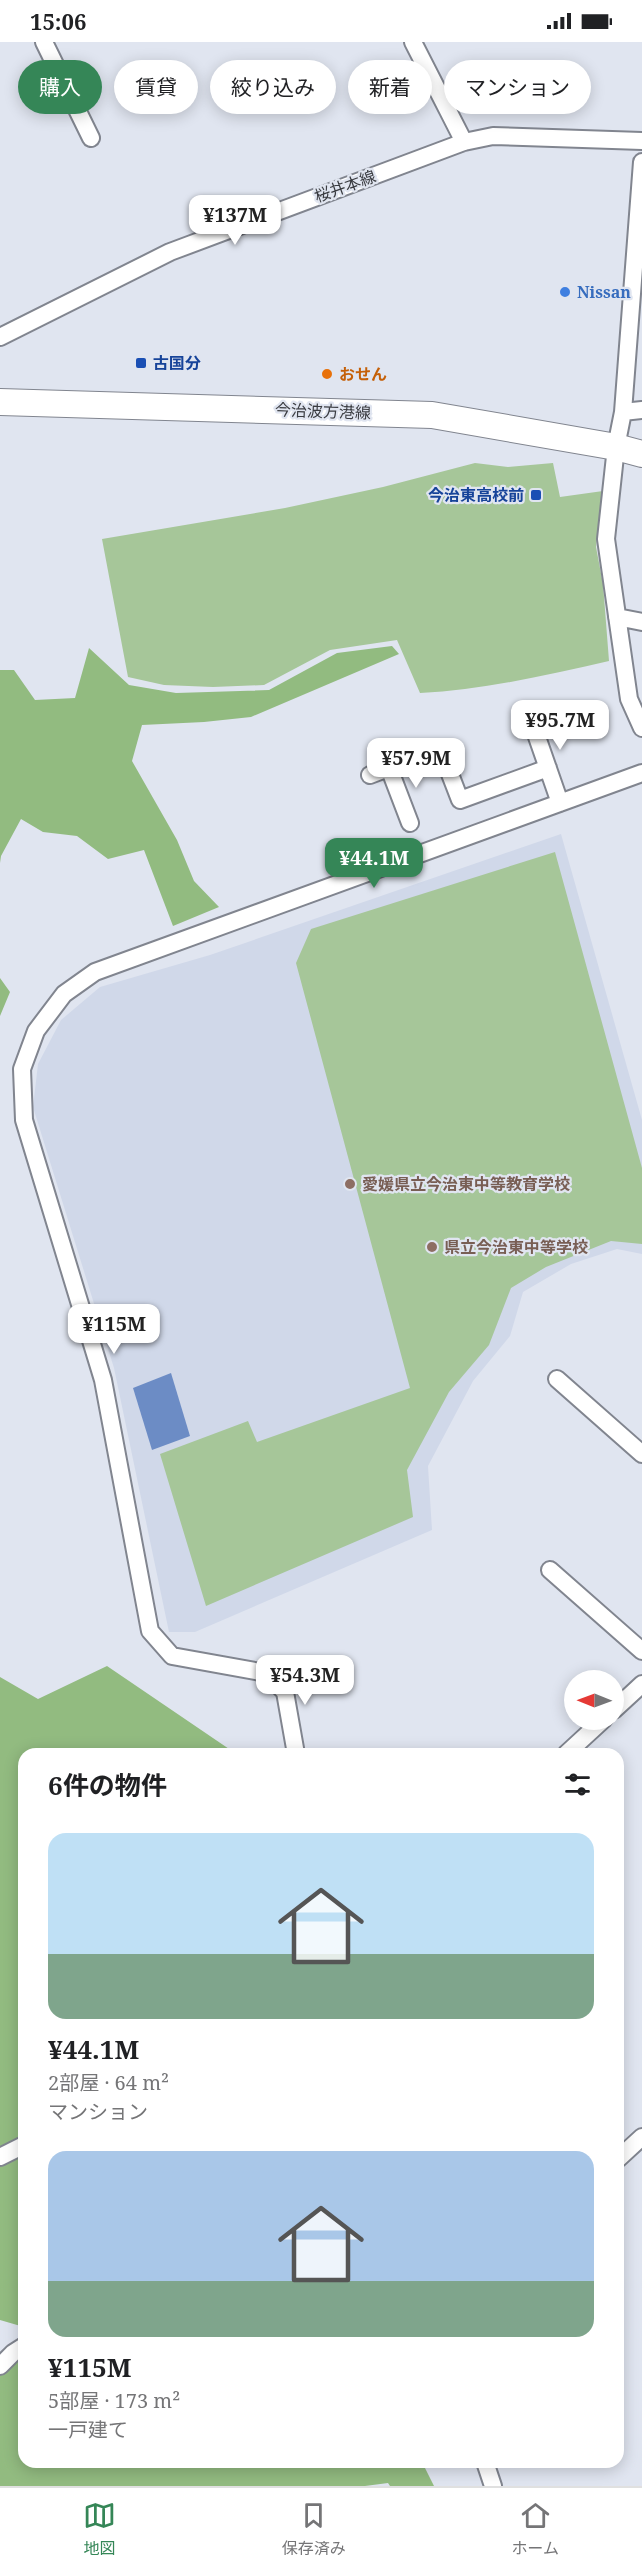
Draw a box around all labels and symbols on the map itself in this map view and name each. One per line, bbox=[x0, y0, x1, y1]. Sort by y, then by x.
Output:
street label: 桜井本線 bbox=[311, 165, 379, 207]
pin: ¥137M bbox=[193, 195, 277, 246]
place label: Nissan bbox=[577, 281, 631, 303]
marker: Nissan bbox=[558, 285, 572, 299]
place label: 古国分 bbox=[153, 352, 201, 374]
marker: 古国分 bbox=[134, 356, 148, 370]
place label: おせん bbox=[339, 363, 387, 385]
marker: おせん bbox=[320, 367, 334, 381]
street label: 今治波方港線 bbox=[275, 398, 371, 424]
place label: 今治東高校前 bbox=[428, 484, 524, 506]
marker: 今治東高校前 bbox=[529, 488, 543, 502]
pin: ¥95.7M bbox=[511, 700, 609, 751]
pin: ¥57.9M bbox=[367, 738, 465, 789]
pin: ¥44.1M bbox=[325, 838, 423, 889]
place label: 愛媛県立今治東中等教育学校 bbox=[362, 1173, 570, 1195]
marker: 愛媛県立今治東中等教育学校 bbox=[343, 1177, 357, 1191]
place label: 県立今治東中等学校 bbox=[444, 1236, 588, 1258]
marker: 県立今治東中等学校 bbox=[425, 1240, 439, 1254]
pin: ¥115M bbox=[72, 1304, 156, 1355]
pin: ¥54.3M bbox=[256, 1655, 354, 1706]
north arrow bbox=[564, 1670, 624, 1730]

